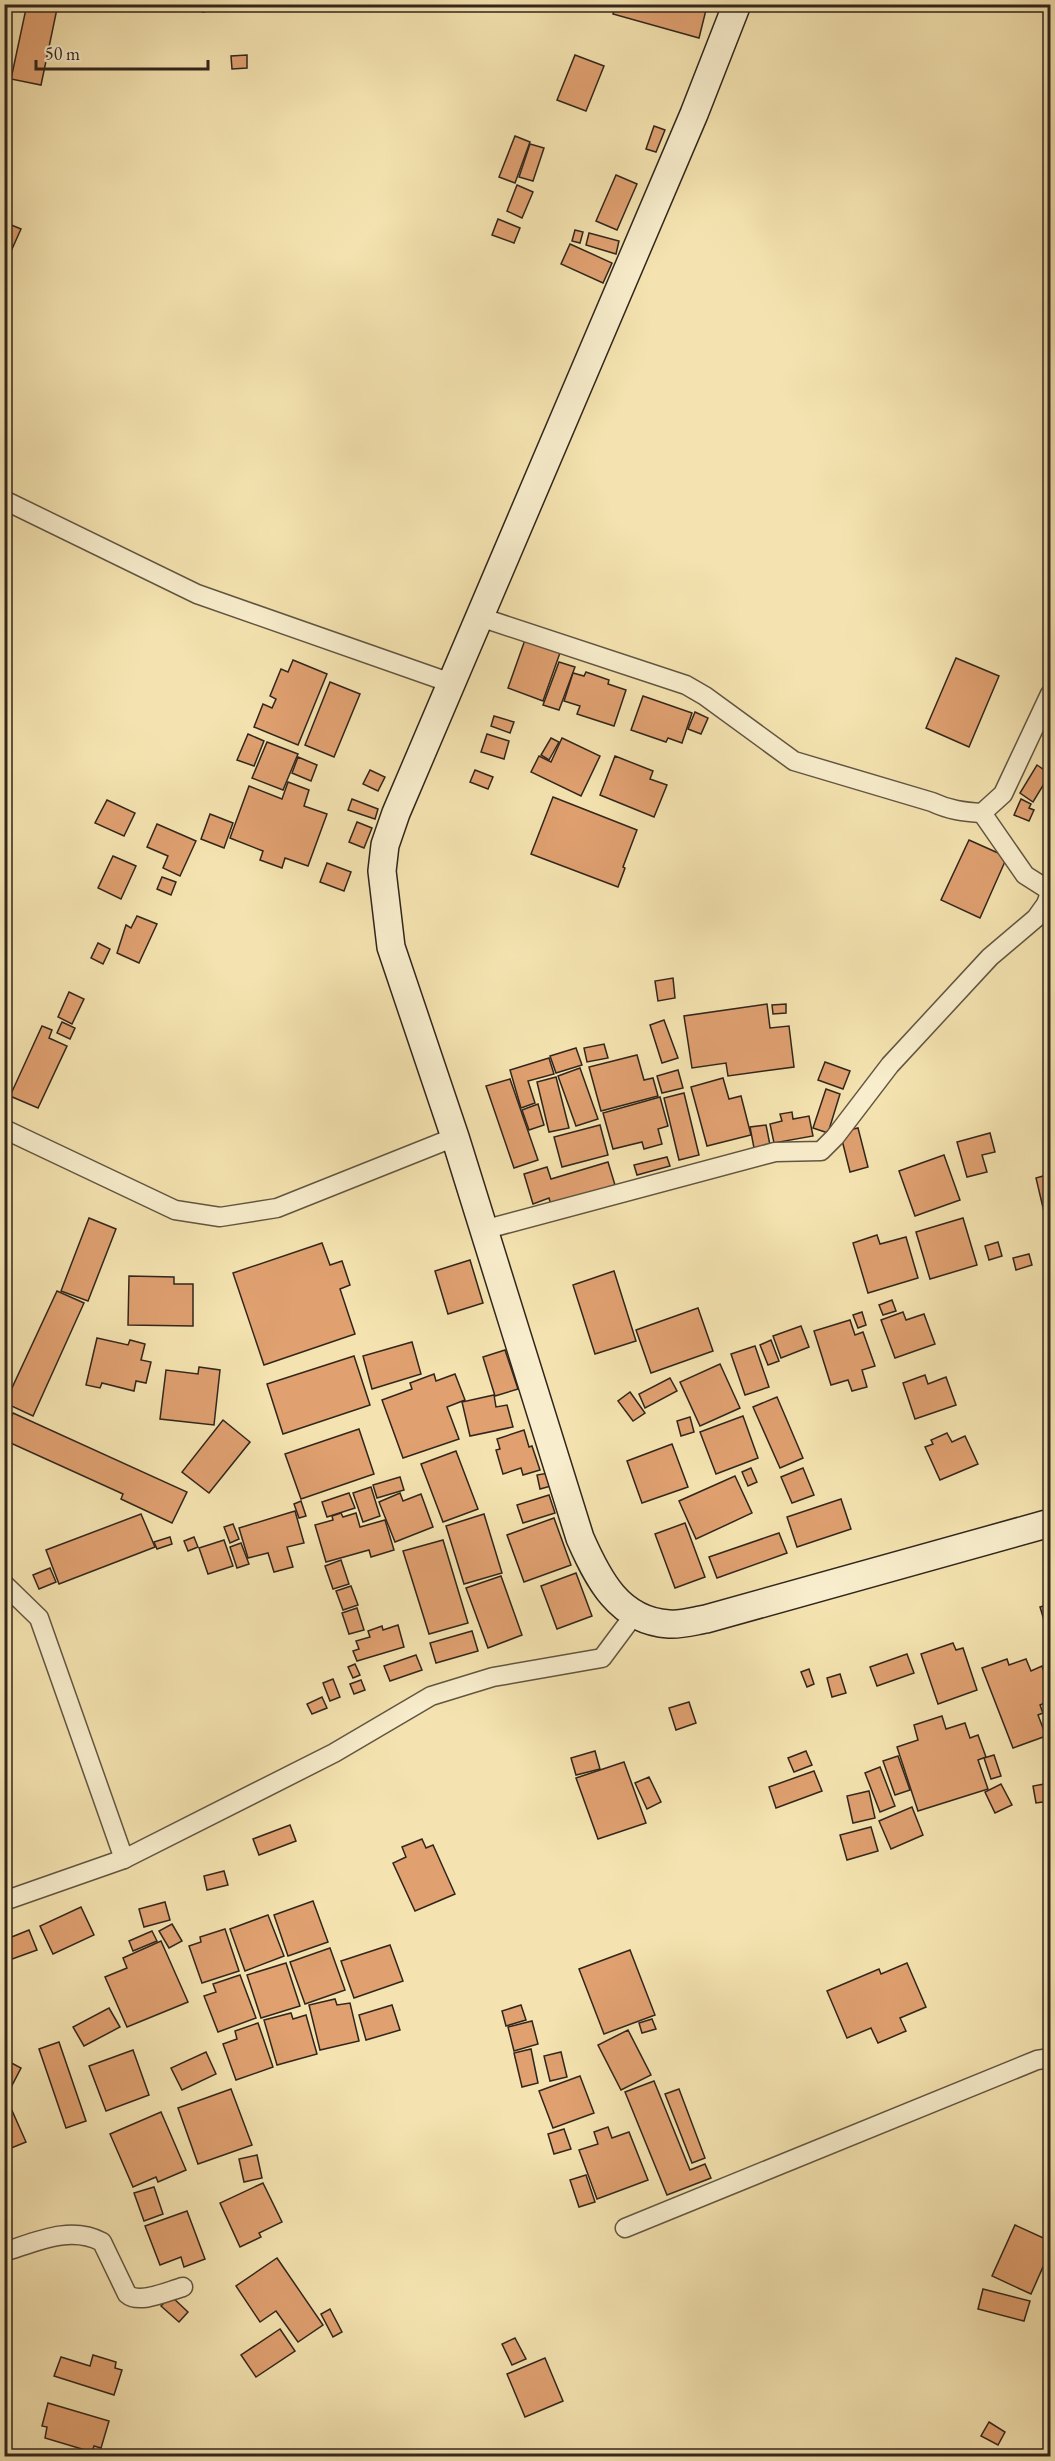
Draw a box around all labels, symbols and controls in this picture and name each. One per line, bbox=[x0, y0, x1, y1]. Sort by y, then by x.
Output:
scale bar bbox=[36, 33, 208, 71]
text: 50 m bbox=[45, 42, 80, 65]

